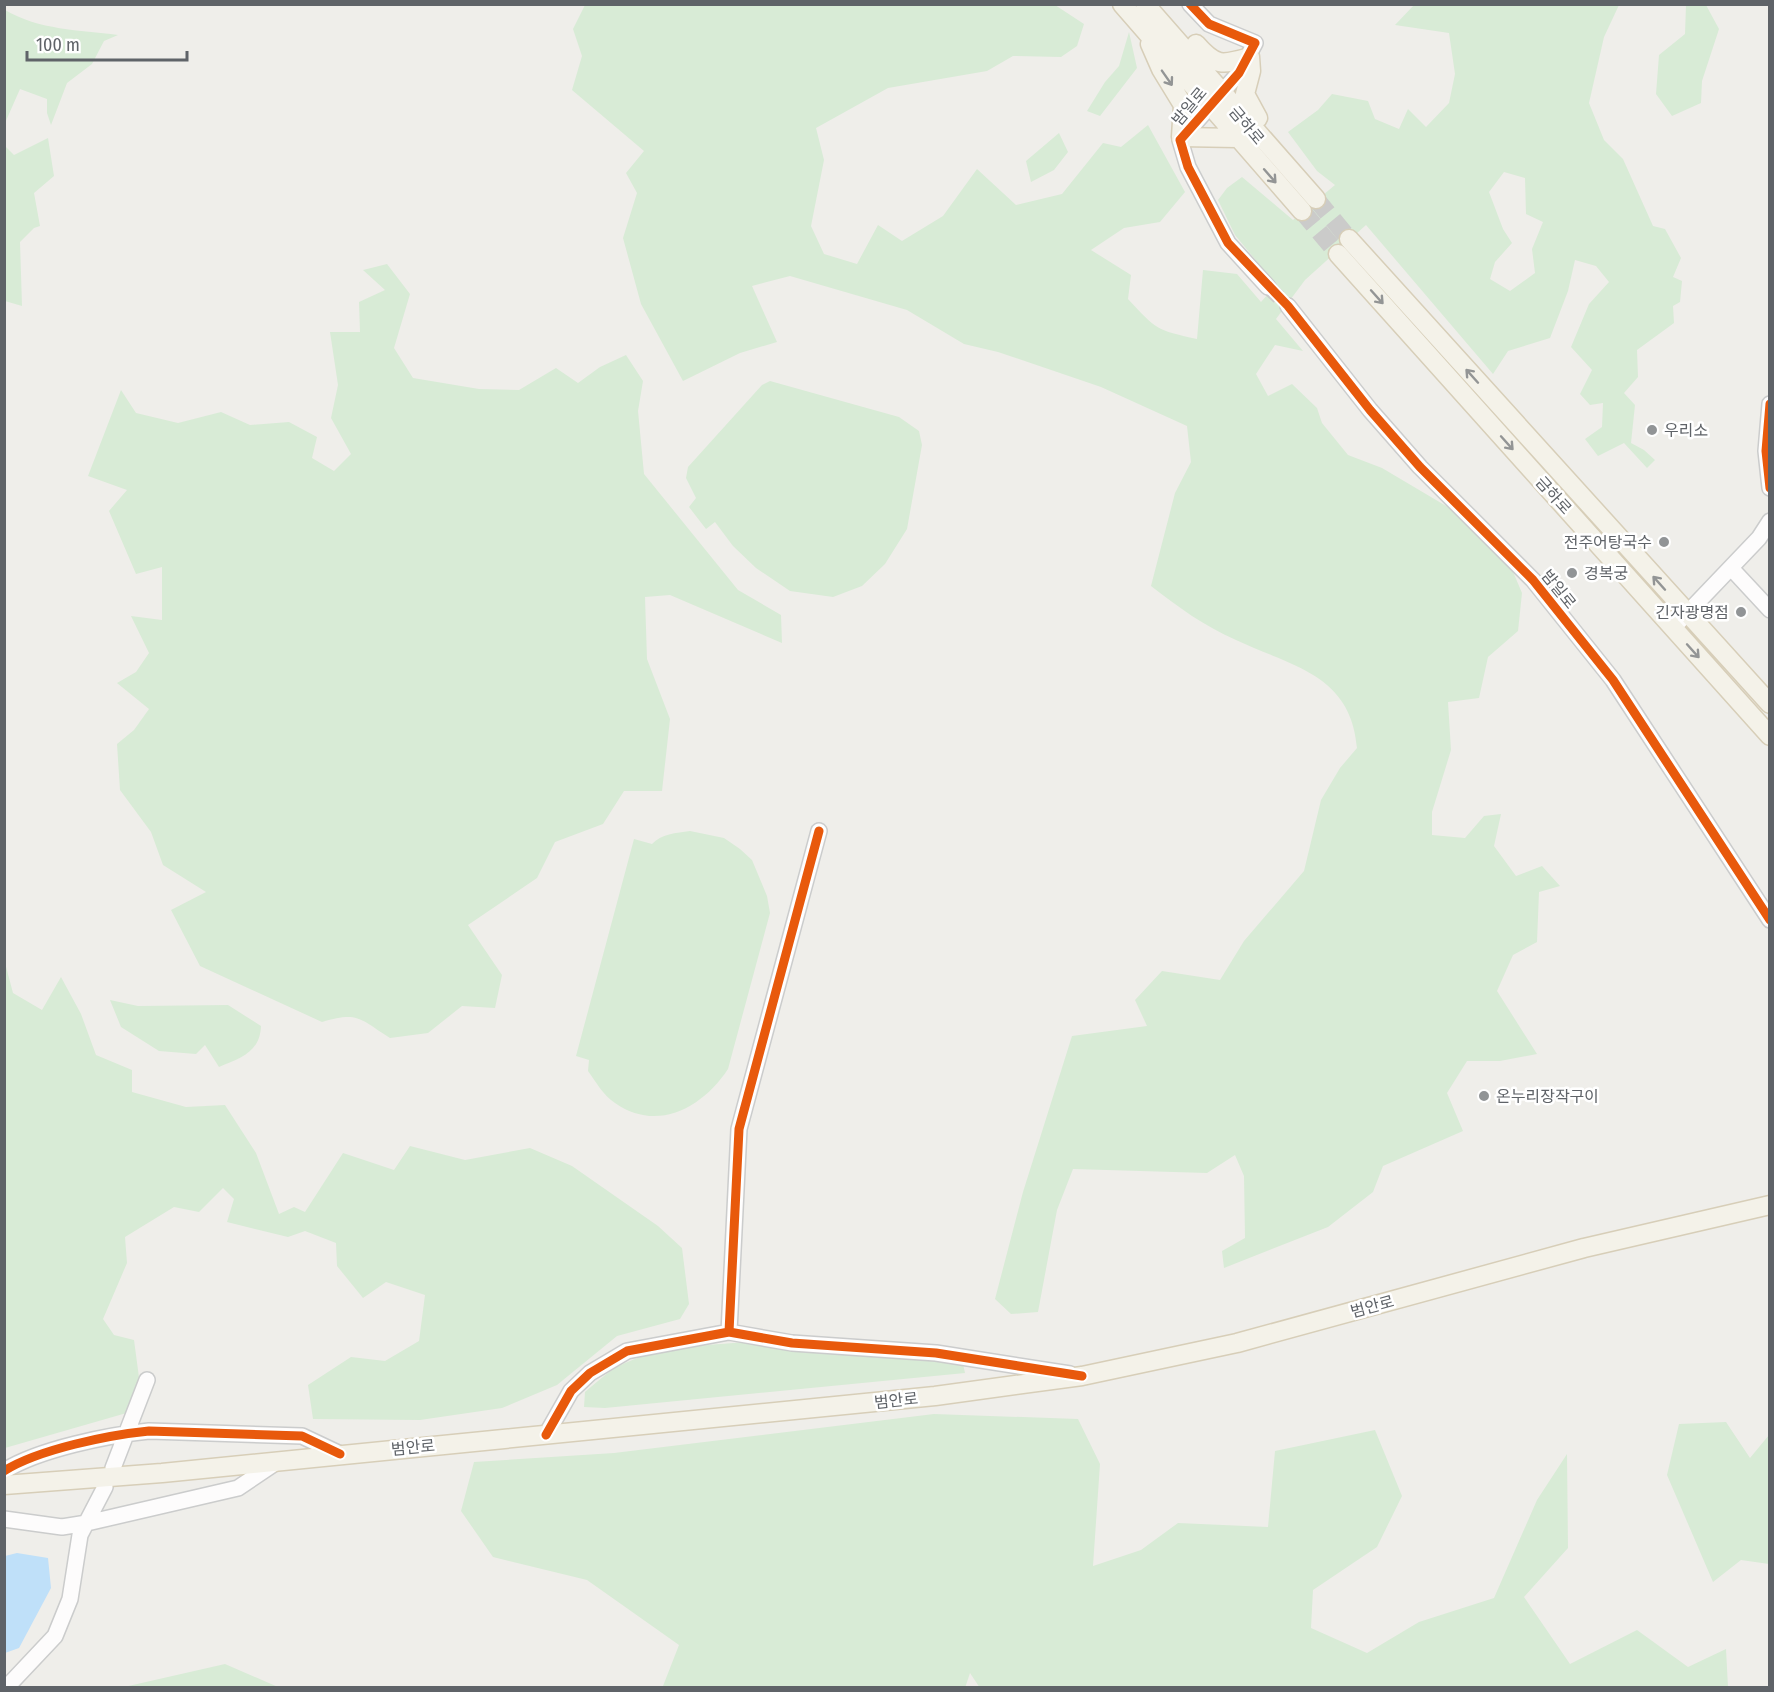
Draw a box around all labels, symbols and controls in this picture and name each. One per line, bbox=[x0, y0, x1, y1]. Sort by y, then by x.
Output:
scale bar bbox=[27, 24, 188, 62]
text: 100 m bbox=[36, 34, 80, 56]
one-way arrow bbox=[1161, 70, 1173, 86]
street label: 밤일로 bbox=[1168, 83, 1211, 129]
street label: 금하로 bbox=[1225, 102, 1268, 149]
one-way arrow bbox=[1263, 168, 1277, 183]
one-way arrow bbox=[1370, 290, 1384, 305]
one-way arrow bbox=[1465, 369, 1479, 384]
place label: 우리소 bbox=[1664, 421, 1708, 440]
marker: 우리소 bbox=[1645, 423, 1659, 437]
one-way arrow bbox=[1500, 435, 1514, 450]
street label: 금하로 bbox=[1532, 473, 1576, 518]
place label: 전주어탕국수 bbox=[1564, 533, 1652, 552]
marker: 전주어탕국수 bbox=[1657, 535, 1671, 549]
place label: 경복궁 bbox=[1584, 564, 1628, 583]
street label: 밤일로 bbox=[1537, 566, 1580, 613]
marker: 경복궁 bbox=[1565, 566, 1579, 580]
one-way arrow bbox=[1653, 576, 1667, 591]
place label: 긴자광명점 bbox=[1655, 603, 1729, 622]
marker: 긴자광명점 bbox=[1734, 605, 1748, 619]
one-way arrow bbox=[1686, 643, 1700, 658]
place label: 온누리장작구이 bbox=[1496, 1087, 1599, 1106]
marker: 온누리장작구이 bbox=[1477, 1089, 1491, 1103]
street label: 범안로 bbox=[1348, 1292, 1396, 1321]
street label: 범안로 bbox=[873, 1389, 919, 1412]
street label: 범안로 bbox=[390, 1436, 436, 1459]

